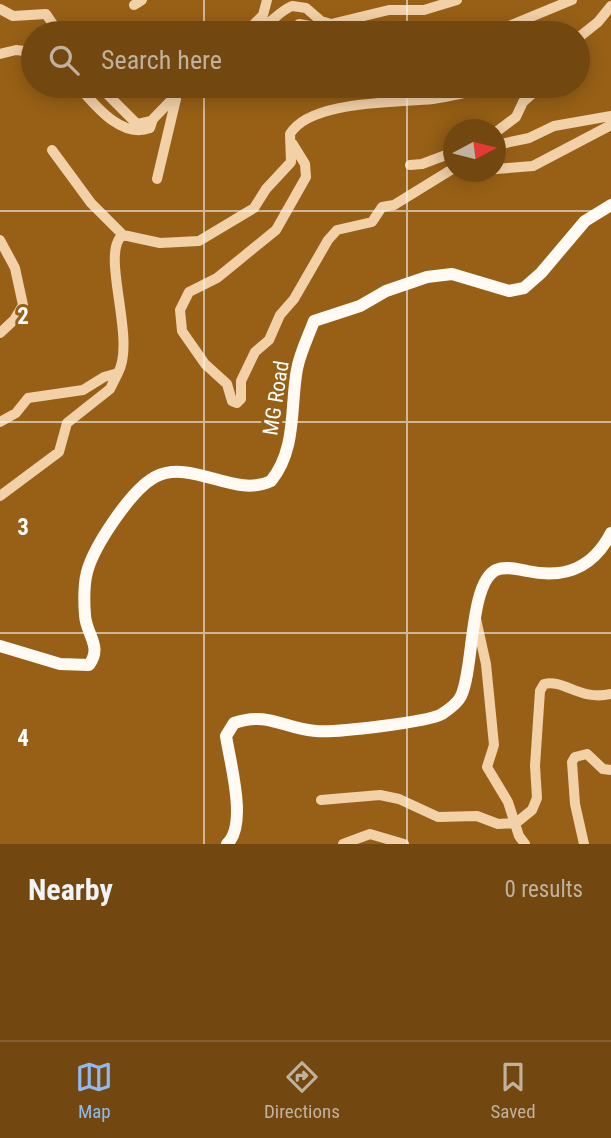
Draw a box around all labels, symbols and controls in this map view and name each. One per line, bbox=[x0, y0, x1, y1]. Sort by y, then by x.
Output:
search box bbox=[21, 21, 590, 98]
icon: search bbox=[45, 41, 83, 79]
text: Search here bbox=[101, 45, 222, 75]
north arrow bbox=[443, 119, 506, 182]
text: 2 bbox=[17, 303, 29, 330]
street label: MG Road bbox=[258, 359, 294, 437]
text: 3 bbox=[17, 514, 29, 541]
text: 4 bbox=[17, 725, 29, 752]
text: Nearby bbox=[28, 872, 113, 907]
text: 0 results bbox=[505, 876, 583, 903]
tab: Map bbox=[75, 1058, 113, 1123]
tab: Directions bbox=[264, 1058, 340, 1123]
tab: Saved bbox=[490, 1058, 536, 1123]

